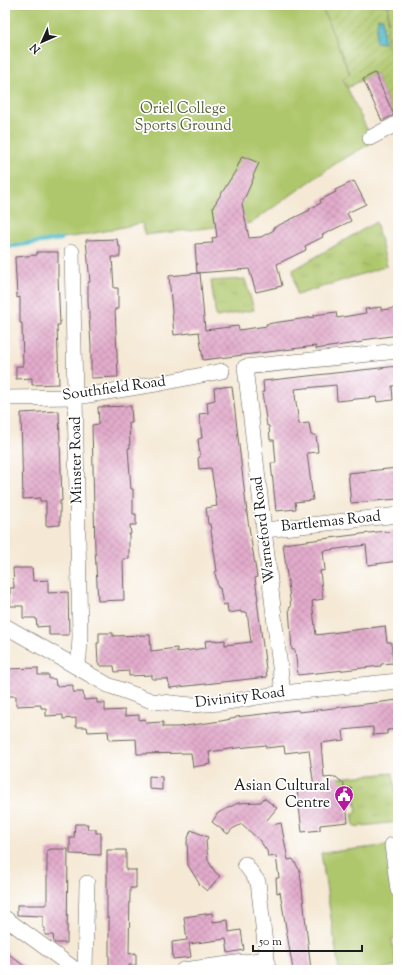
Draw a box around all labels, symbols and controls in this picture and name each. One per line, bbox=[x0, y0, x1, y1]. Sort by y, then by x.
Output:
north arrow bbox=[22, 22, 62, 62]
text: N bbox=[27, 39, 45, 58]
park label: Oriel College Sports Ground bbox=[134, 99, 232, 137]
street label: Southfield Road bbox=[61, 371, 168, 407]
street label: Minster Road bbox=[66, 416, 88, 504]
street label: Warneford Road bbox=[247, 475, 281, 585]
street label: Bartlemas Road bbox=[280, 506, 382, 538]
street label: Divinity Road bbox=[194, 682, 287, 714]
place label: Asian Cultural Centre bbox=[234, 776, 330, 814]
public building icon: Asian Cultural Centre bbox=[333, 784, 355, 812]
scale bar bbox=[253, 927, 362, 953]
text: 50 m bbox=[258, 933, 282, 951]

